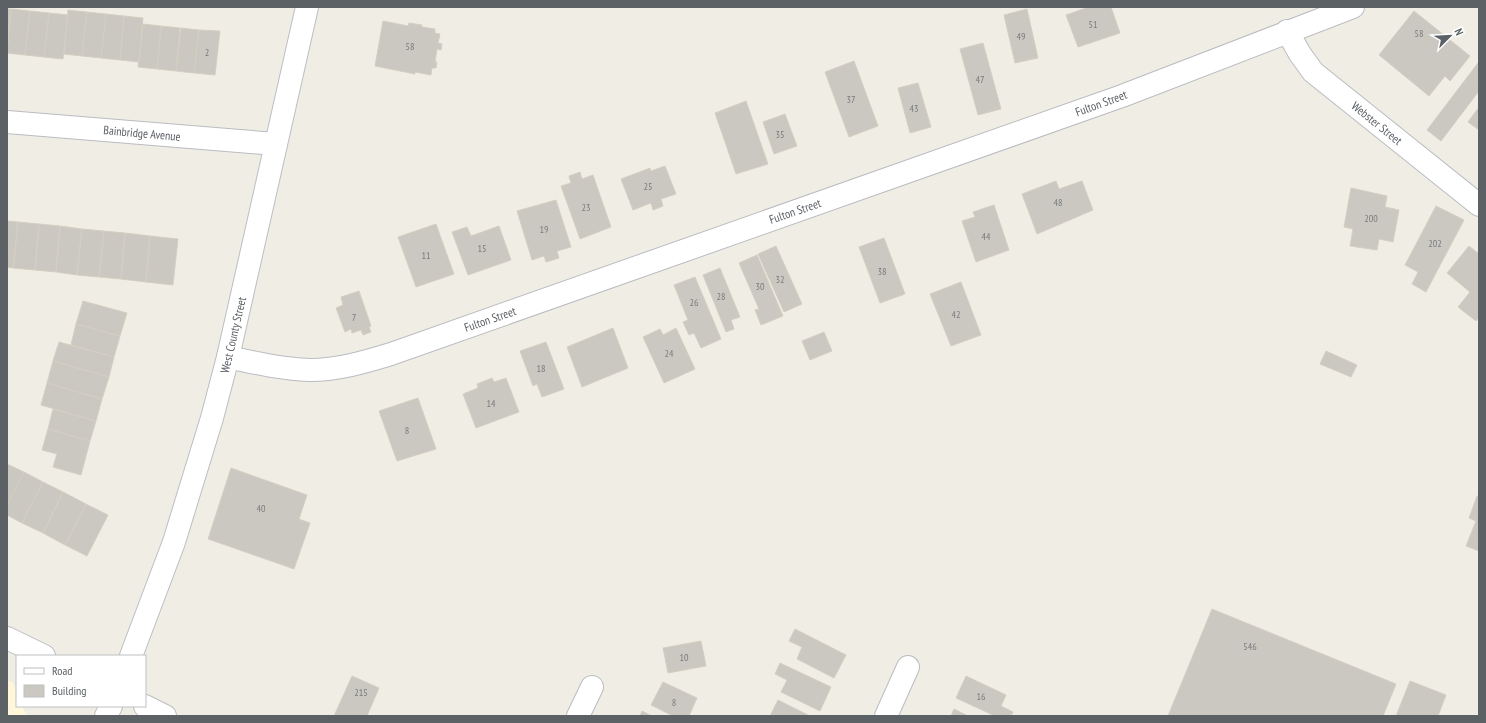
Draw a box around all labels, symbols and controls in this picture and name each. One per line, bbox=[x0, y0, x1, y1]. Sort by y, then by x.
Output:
north arrow bbox=[1430, 16, 1470, 56]
house number: 51 bbox=[1089, 18, 1098, 31]
text: N bbox=[1452, 26, 1467, 38]
house number: 58 bbox=[1415, 27, 1424, 40]
house number: 49 bbox=[1017, 30, 1026, 43]
house number: 58 bbox=[406, 40, 415, 53]
house number: 2 bbox=[205, 46, 209, 59]
house number: 47 bbox=[976, 73, 985, 86]
street label: Fulton Street bbox=[1073, 86, 1130, 119]
house number: 37 bbox=[847, 93, 856, 106]
street label: Webster Street bbox=[1349, 98, 1406, 148]
house number: 43 bbox=[910, 102, 919, 115]
street label: Bainbridge Avenue bbox=[103, 122, 181, 144]
house number: 35 bbox=[776, 128, 785, 141]
house number: 25 bbox=[644, 180, 653, 193]
street label: Fulton Street bbox=[767, 195, 824, 227]
house number: 48 bbox=[1054, 196, 1063, 209]
house number: 23 bbox=[582, 201, 591, 214]
house number: 200 bbox=[1364, 212, 1378, 225]
house number: 19 bbox=[540, 223, 549, 236]
house number: 44 bbox=[982, 230, 991, 243]
house number: 202 bbox=[1428, 237, 1442, 250]
house number: 15 bbox=[478, 242, 487, 255]
house number: 11 bbox=[422, 249, 431, 262]
house number: 38 bbox=[878, 265, 887, 278]
house number: 32 bbox=[776, 273, 785, 286]
house number: 30 bbox=[756, 280, 765, 293]
house number: 28 bbox=[717, 290, 726, 303]
street label: West County Street bbox=[217, 295, 249, 375]
house number: 26 bbox=[690, 296, 699, 309]
street label: Fulton Street bbox=[462, 303, 519, 335]
house number: 42 bbox=[952, 308, 961, 321]
house number: 7 bbox=[352, 311, 356, 324]
house number: 24 bbox=[665, 347, 674, 360]
house number: 18 bbox=[537, 362, 546, 375]
house number: 14 bbox=[487, 397, 496, 410]
house number: 8 bbox=[405, 424, 409, 437]
house number: 40 bbox=[257, 502, 266, 515]
house number: 546 bbox=[1243, 640, 1257, 653]
house number: 10 bbox=[680, 651, 689, 664]
legend bbox=[16, 655, 146, 707]
text: Road bbox=[52, 663, 72, 678]
text: Building bbox=[52, 683, 87, 698]
house number: 215 bbox=[354, 686, 368, 699]
house number: 16 bbox=[977, 690, 986, 703]
house number: 8 bbox=[672, 696, 676, 709]

